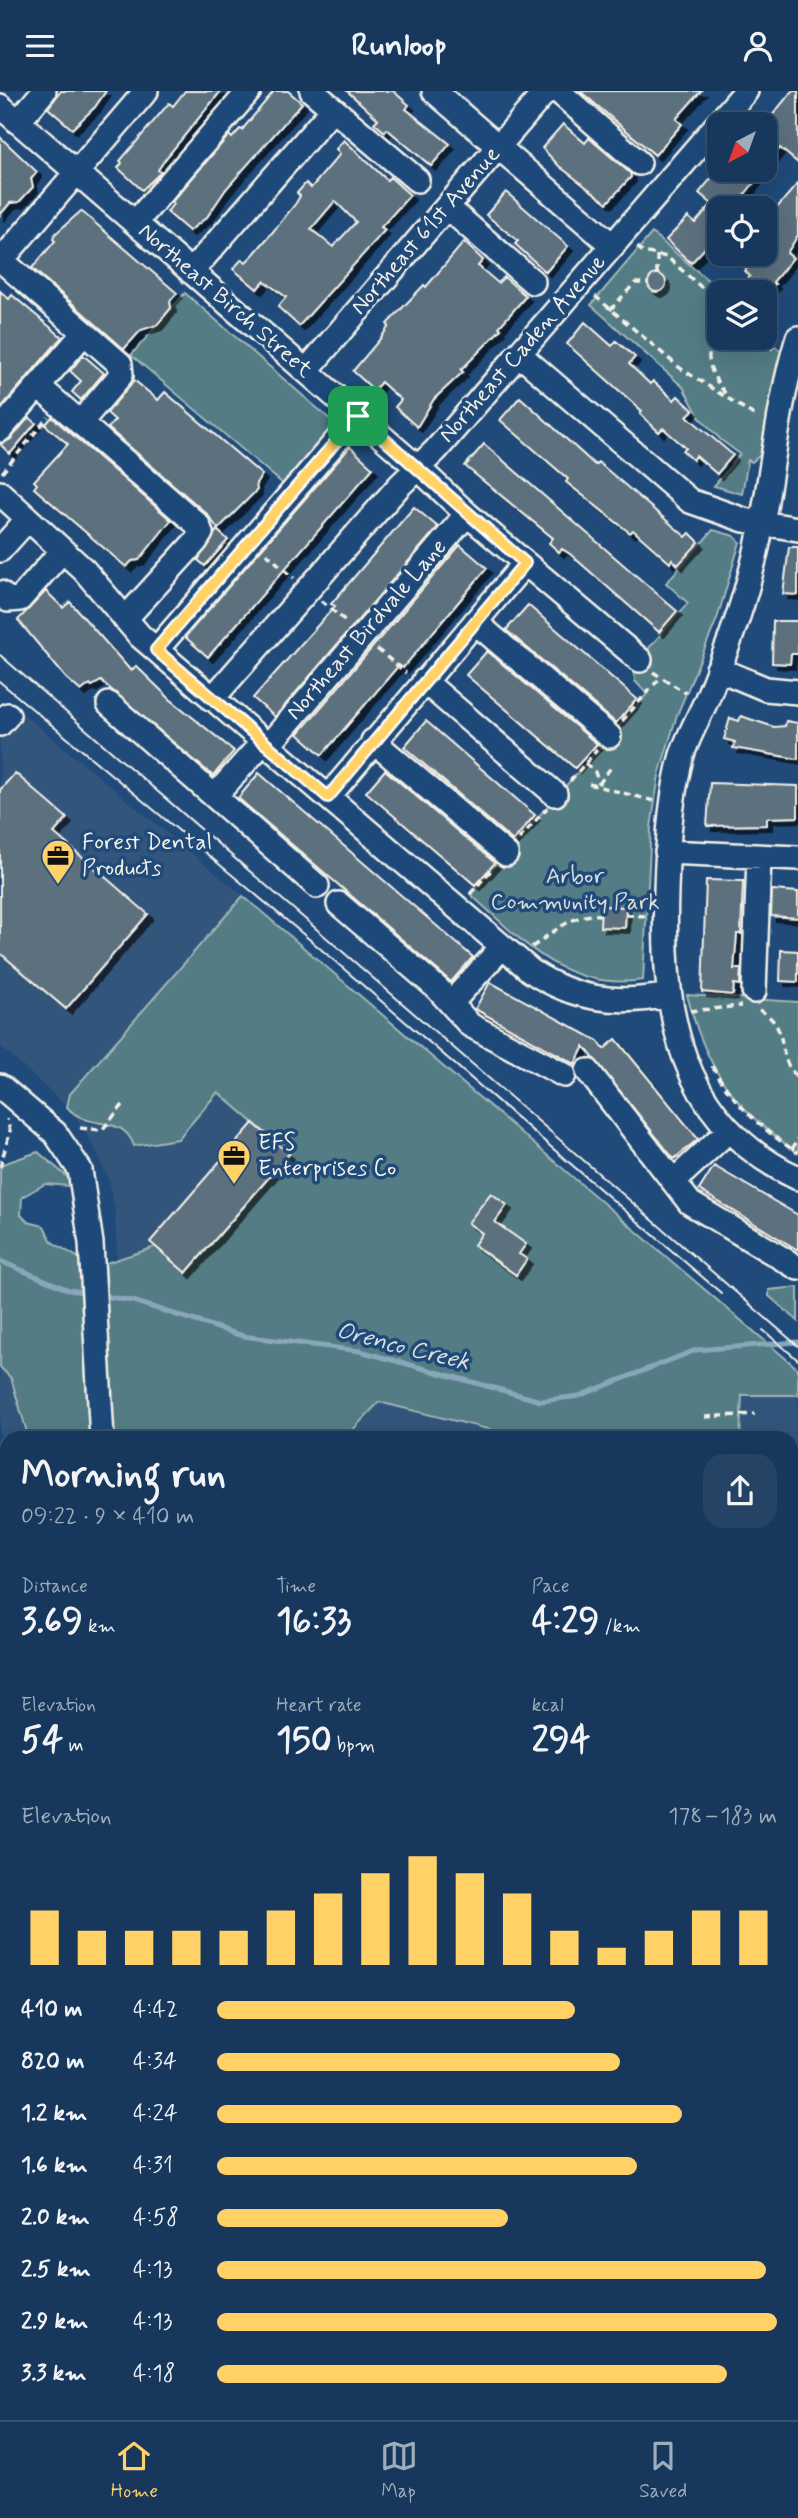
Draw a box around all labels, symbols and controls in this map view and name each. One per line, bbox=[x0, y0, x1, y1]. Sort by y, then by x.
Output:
text: Runloop bbox=[351, 25, 447, 67]
icon: menu bbox=[21, 27, 59, 65]
icon: person bbox=[739, 27, 777, 65]
north arrow bbox=[707, 112, 777, 182]
map controls bbox=[707, 112, 777, 350]
street label: Northeast 61st Avenue bbox=[345, 140, 507, 322]
button: locate bbox=[707, 196, 777, 266]
street label: Northeast Birch Street bbox=[131, 217, 319, 385]
street label: Northeast Caden Avenue bbox=[433, 248, 613, 450]
button: layers bbox=[707, 280, 777, 350]
pin bbox=[328, 386, 388, 446]
icon: arrive bbox=[339, 397, 377, 435]
street label: Northeast Birdvale Lane bbox=[280, 533, 454, 727]
place label: Forest Dental Products bbox=[82, 828, 212, 884]
office icon: Forest Dental Products bbox=[39, 837, 77, 886]
park label: Arbor Community Park bbox=[490, 862, 660, 918]
place label: EFS Enterprises Co bbox=[258, 1128, 396, 1184]
office icon: EFS Enterprises Co bbox=[215, 1137, 253, 1186]
water label: Orenco Creek bbox=[333, 1316, 473, 1378]
text: Morning run bbox=[21, 1451, 226, 1500]
button: share bbox=[703, 1454, 777, 1528]
text: 09:22 · 9 × 410 m bbox=[21, 1502, 194, 1532]
text: Distance bbox=[21, 1574, 88, 1599]
text: Time bbox=[276, 1574, 316, 1599]
text: Pace bbox=[532, 1574, 569, 1599]
text: 3.69 bbox=[21, 1599, 83, 1645]
text: 16:33 bbox=[276, 1599, 351, 1645]
text: 4:29 bbox=[532, 1599, 599, 1645]
text: km bbox=[83, 1614, 116, 1639]
text: /km bbox=[599, 1614, 641, 1639]
text: Elevation bbox=[21, 1693, 96, 1718]
text: Heart rate bbox=[276, 1693, 362, 1718]
text: kcal bbox=[532, 1693, 564, 1718]
text: 54 bbox=[21, 1718, 63, 1764]
text: 150 bbox=[276, 1718, 332, 1764]
text: 294 bbox=[532, 1718, 590, 1764]
text: m bbox=[63, 1733, 84, 1758]
text: bpm bbox=[332, 1733, 375, 1758]
text: Elevation bbox=[21, 1802, 112, 1832]
text: 178–183 m bbox=[668, 1802, 777, 1832]
text: 410 m bbox=[21, 1995, 83, 2025]
text: 4:42 bbox=[133, 1995, 178, 2025]
text: 820 m bbox=[21, 2047, 84, 2077]
text: 4:34 bbox=[133, 2047, 177, 2077]
text: 1.2 km bbox=[21, 2099, 87, 2129]
text: 4:24 bbox=[133, 2099, 178, 2129]
text: 1.6 km bbox=[21, 2151, 88, 2181]
text: 4:31 bbox=[133, 2151, 173, 2181]
text: 2.0 km bbox=[21, 2203, 90, 2233]
text: 4:58 bbox=[133, 2203, 179, 2233]
text: 2.5 km bbox=[21, 2255, 91, 2285]
text: 4:13 bbox=[133, 2255, 173, 2285]
text: 2.9 km bbox=[21, 2307, 88, 2337]
text: 4:13 bbox=[133, 2307, 173, 2337]
text: 3.3 km bbox=[21, 2359, 86, 2389]
text: 4:18 bbox=[133, 2359, 175, 2389]
tab: Home bbox=[111, 2437, 158, 2504]
tab: Map bbox=[380, 2437, 418, 2504]
tab: Saved bbox=[639, 2437, 687, 2504]

